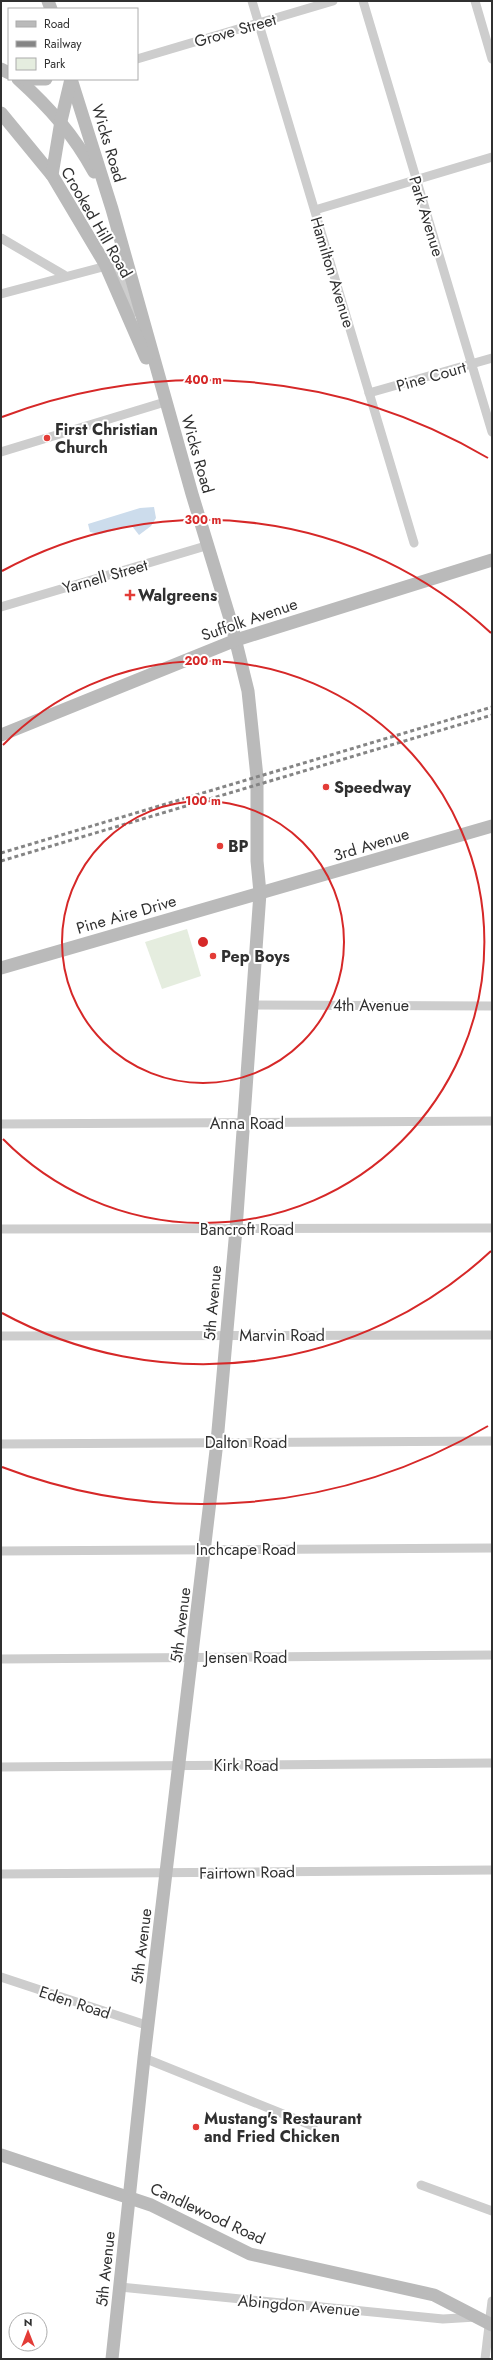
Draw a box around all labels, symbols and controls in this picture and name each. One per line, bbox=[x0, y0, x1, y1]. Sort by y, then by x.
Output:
legend bbox=[8, 8, 138, 80]
street label: Grove Street bbox=[192, 8, 279, 53]
text: Road bbox=[44, 15, 70, 33]
text: Railway bbox=[44, 35, 82, 53]
text: Park bbox=[44, 55, 66, 73]
street label: Wicks Road bbox=[86, 101, 131, 185]
street label: Crooked Hill Road bbox=[55, 162, 138, 282]
street label: Park Avenue bbox=[403, 173, 450, 259]
street label: Hamilton Avenue bbox=[305, 214, 360, 331]
street label: Pine Court bbox=[393, 355, 469, 397]
text: 400 m bbox=[184, 371, 222, 389]
street label: Wicks Road bbox=[175, 412, 220, 496]
place label: First Christian Church bbox=[55, 418, 158, 459]
marker: First Christian Church bbox=[42, 433, 52, 443]
text: 300 m bbox=[185, 511, 222, 529]
street label: Yarnell Street bbox=[60, 553, 151, 600]
place label: Walgreens bbox=[138, 584, 217, 607]
marker: Walgreens bbox=[125, 590, 135, 600]
street label: Suffolk Avenue bbox=[198, 592, 300, 647]
text: 200 m bbox=[184, 652, 222, 670]
place label: Speedway bbox=[334, 776, 412, 799]
marker: Speedway bbox=[321, 782, 331, 792]
text: 100 m bbox=[185, 792, 221, 810]
street label: 3rd Avenue bbox=[330, 822, 412, 867]
place label: BP bbox=[228, 835, 249, 858]
marker: BP bbox=[215, 841, 225, 851]
street label: Pine Aire Drive bbox=[73, 889, 179, 940]
centre of rings bbox=[196, 935, 210, 949]
place label: Pep Boys bbox=[221, 945, 290, 968]
marker: Pep Boys bbox=[208, 951, 218, 961]
street label: 4th Avenue bbox=[333, 994, 409, 1017]
street label: Anna Road bbox=[210, 1112, 284, 1135]
street label: Bancroft Road bbox=[200, 1218, 294, 1241]
street label: 5th Avenue bbox=[198, 1264, 227, 1342]
street label: Marvin Road bbox=[239, 1324, 325, 1347]
street label: Dalton Road bbox=[205, 1431, 287, 1454]
street label: Inchcape Road bbox=[196, 1538, 296, 1561]
street label: 5th Avenue bbox=[164, 1586, 197, 1664]
street label: Jensen Road bbox=[203, 1646, 287, 1669]
street label: Kirk Road bbox=[213, 1754, 279, 1777]
street label: Fairtown Road bbox=[199, 1860, 295, 1885]
street label: 5th Avenue bbox=[125, 1907, 158, 1985]
street label: Eden Road bbox=[36, 1980, 114, 2025]
place label: Mustang's Restaurant and Fried Chicken bbox=[204, 2107, 362, 2148]
marker: Mustang's Restaurant and Fried Chicken bbox=[191, 2122, 201, 2132]
street label: Candlewood Road bbox=[147, 2177, 269, 2250]
street label: 5th Avenue bbox=[90, 2230, 121, 2308]
street label: Abingdon Avenue bbox=[237, 2289, 361, 2322]
north arrow bbox=[8, 2312, 48, 2352]
text: N bbox=[24, 2314, 32, 2330]

